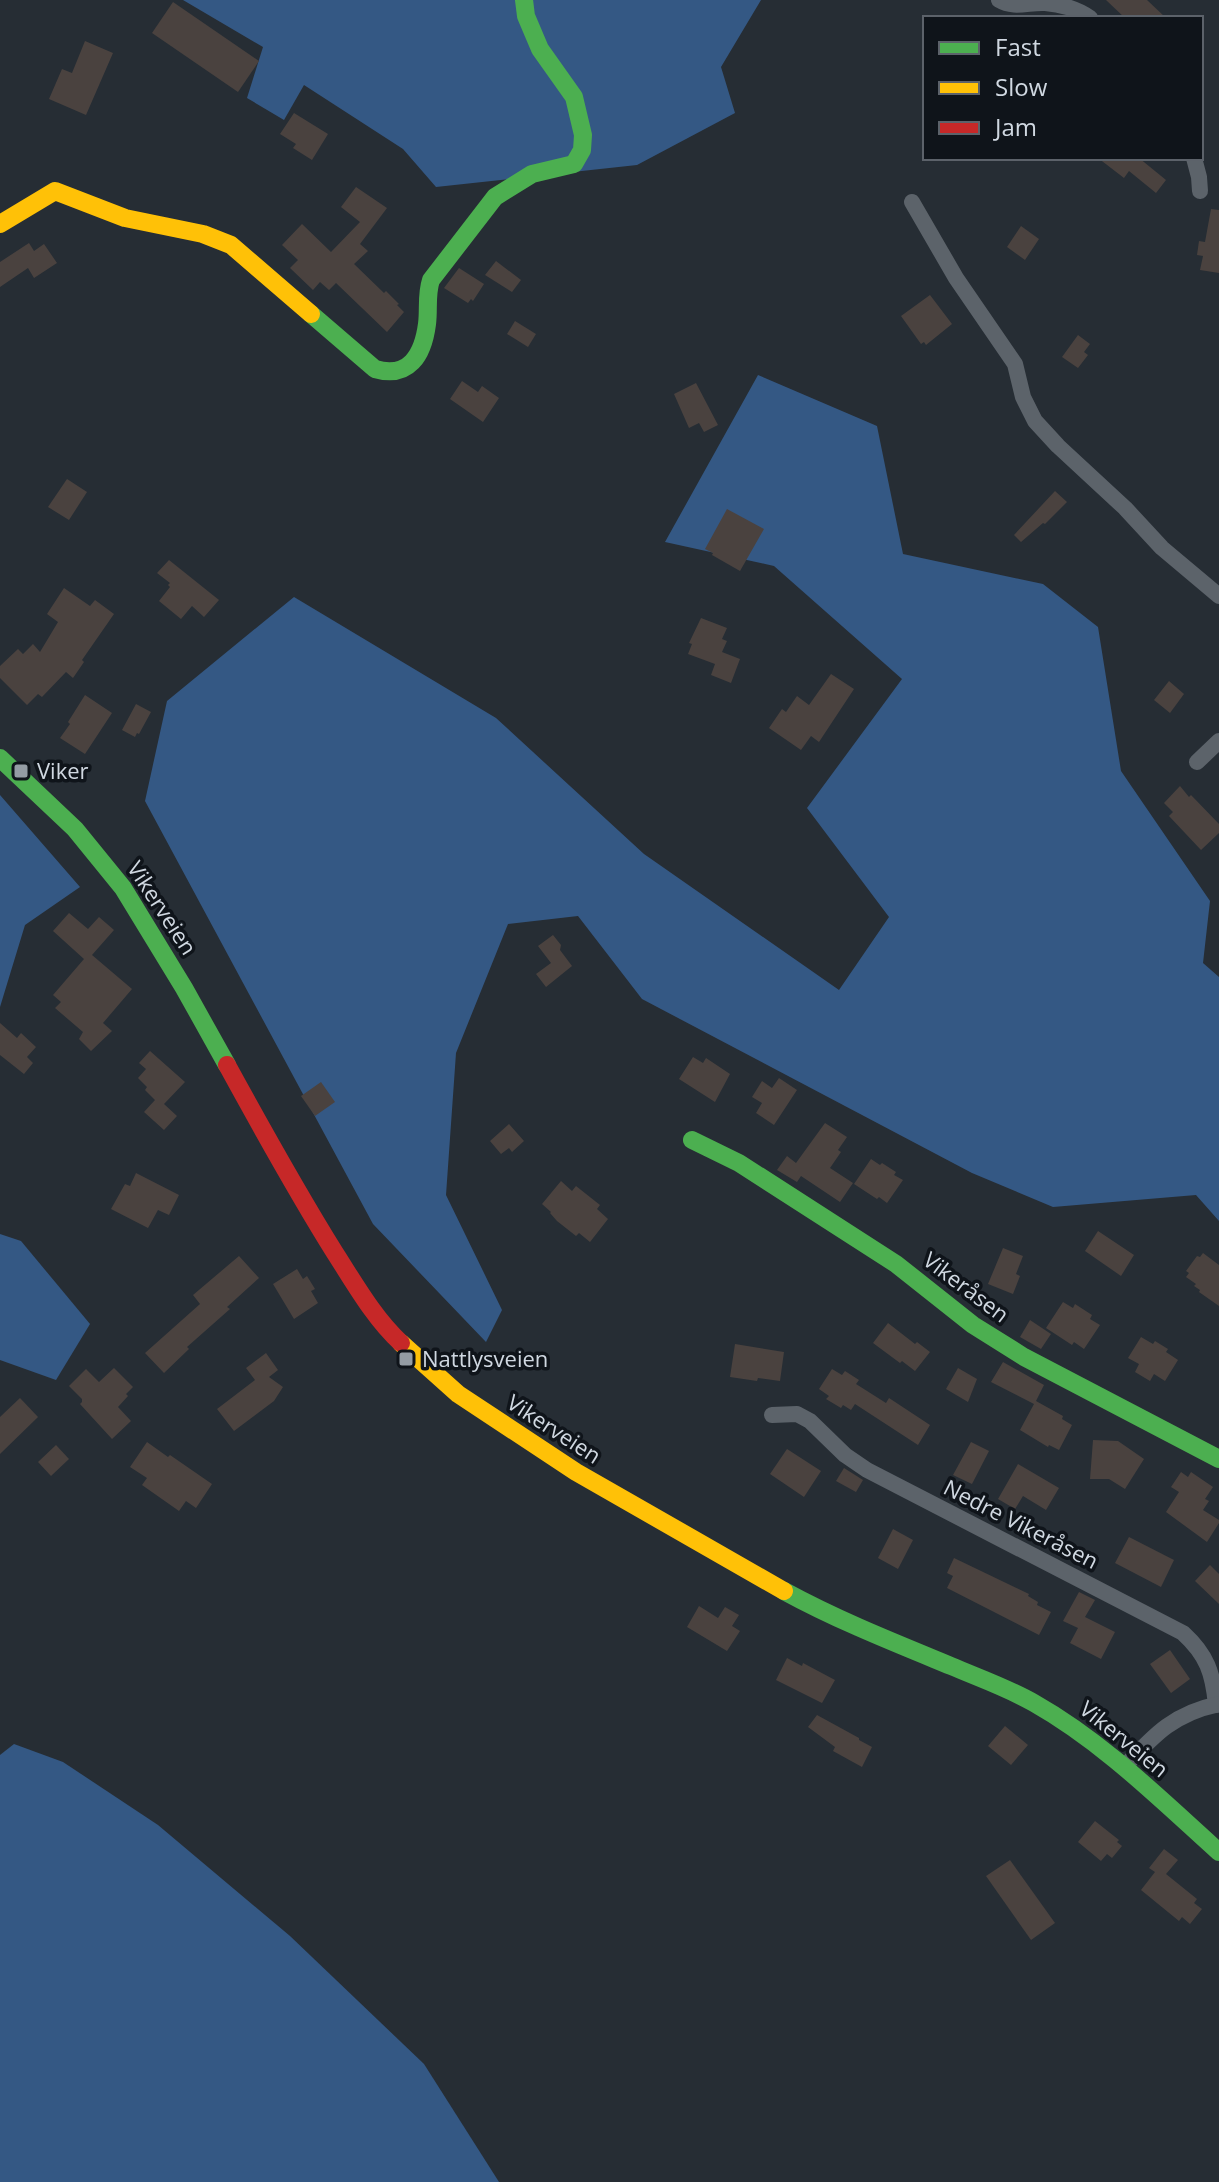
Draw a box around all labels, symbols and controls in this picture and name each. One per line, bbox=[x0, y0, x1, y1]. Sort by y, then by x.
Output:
legend bbox=[923, 16, 1203, 160]
text: Fast bbox=[995, 30, 1041, 63]
text: Slow bbox=[995, 70, 1048, 103]
text: Jam bbox=[993, 110, 1037, 143]
place label: Viker bbox=[37, 755, 89, 785]
marker: Viker bbox=[12, 762, 30, 780]
street label: Vikerveien bbox=[121, 855, 204, 960]
street label: Vikeråsen bbox=[918, 1244, 1016, 1328]
place label: Nattlysveien bbox=[422, 1343, 548, 1373]
marker: Nattlysveien bbox=[397, 1350, 415, 1368]
street label: Vikerveien bbox=[502, 1387, 607, 1470]
street label: Nedre Vikeråsen bbox=[939, 1471, 1104, 1575]
street label: Vikerveien bbox=[1074, 1693, 1175, 1783]

